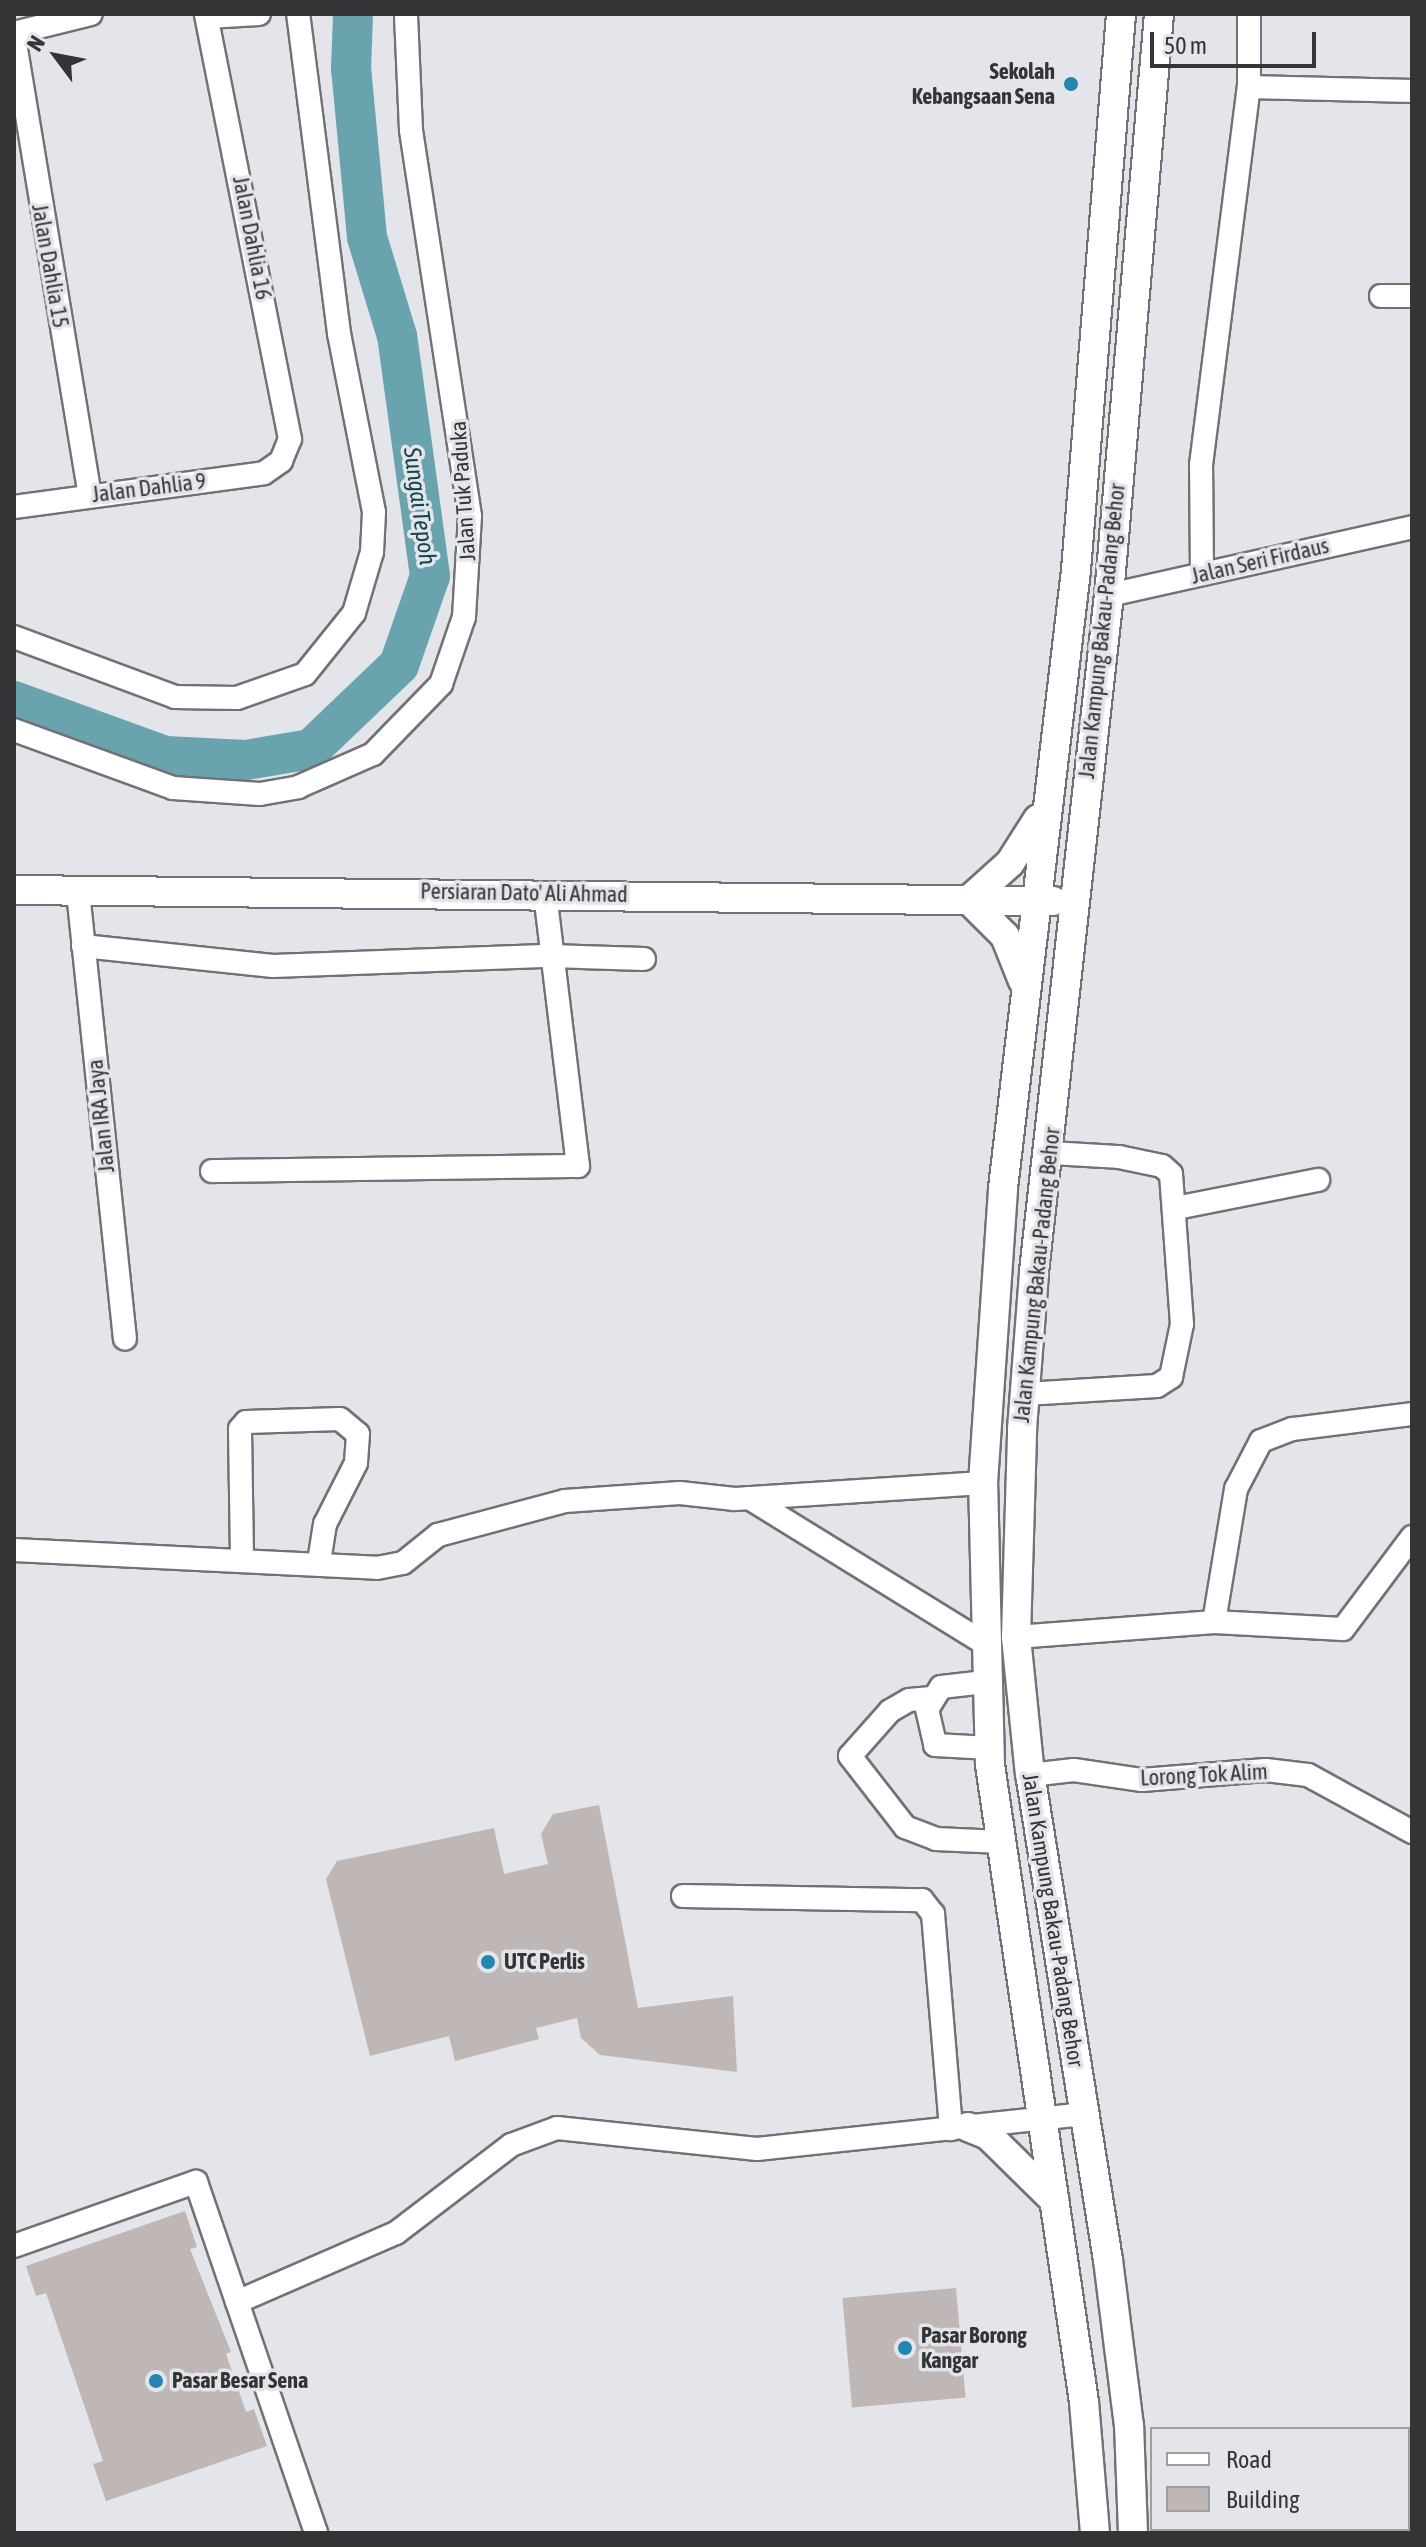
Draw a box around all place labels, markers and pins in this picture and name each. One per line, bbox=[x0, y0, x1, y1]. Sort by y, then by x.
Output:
place label: Sekolah Kebangsaan Sena bbox=[912, 58, 1055, 110]
marker: Sekolah Kebangsaan Sena bbox=[1062, 75, 1080, 93]
place label: UTC Perlis bbox=[504, 1949, 585, 1975]
marker: UTC Perlis bbox=[479, 1953, 497, 1971]
place label: Pasar Borong Kangar bbox=[921, 2322, 1027, 2374]
marker: Pasar Borong Kangar bbox=[896, 2339, 914, 2357]
place label: Pasar Besar Sena bbox=[172, 2368, 308, 2394]
marker: Pasar Besar Sena bbox=[147, 2372, 165, 2390]

